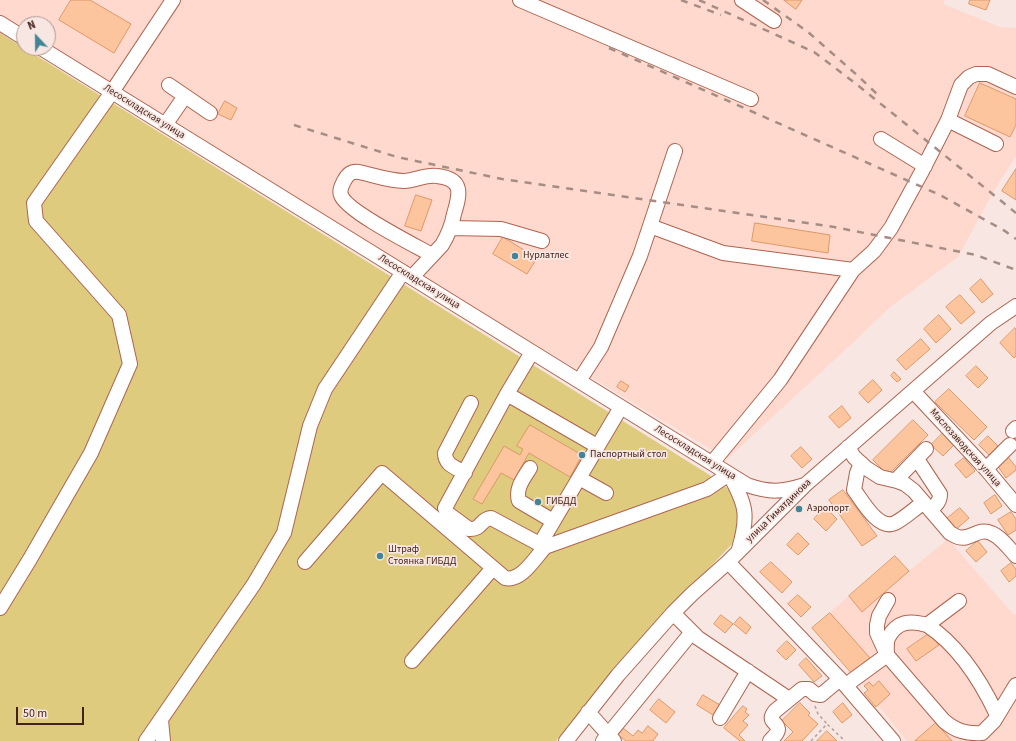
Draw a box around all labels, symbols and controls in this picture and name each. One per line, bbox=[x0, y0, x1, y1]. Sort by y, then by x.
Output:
north arrow bbox=[16, 16, 56, 56]
text: N bbox=[25, 17, 38, 34]
street label: Лесоскладская улица bbox=[101, 82, 187, 142]
place label: Нурлатлес bbox=[523, 250, 569, 262]
marker: Нурлатлес bbox=[510, 251, 520, 261]
street label: Лесоскладская улица bbox=[376, 252, 462, 312]
street label: Маслозаводская улица bbox=[927, 407, 1003, 489]
street label: Лесоскладская улица bbox=[652, 423, 738, 483]
place label: Паспортный стол bbox=[590, 449, 667, 461]
marker: Паспортный стол bbox=[577, 450, 587, 460]
street label: улица Гиматдинова bbox=[744, 477, 814, 545]
place label: ГИБДД bbox=[546, 496, 576, 508]
marker: ГИБДД bbox=[533, 497, 543, 507]
place label: Аэропорт bbox=[807, 503, 849, 515]
marker: Аэропорт bbox=[794, 504, 804, 514]
place label: Штраф Стоянка ГИБДД bbox=[388, 544, 456, 568]
marker: Штраф Стоянка ГИБДД bbox=[375, 551, 385, 561]
scale bar bbox=[18, 699, 86, 725]
text: 50 m bbox=[23, 705, 47, 722]

